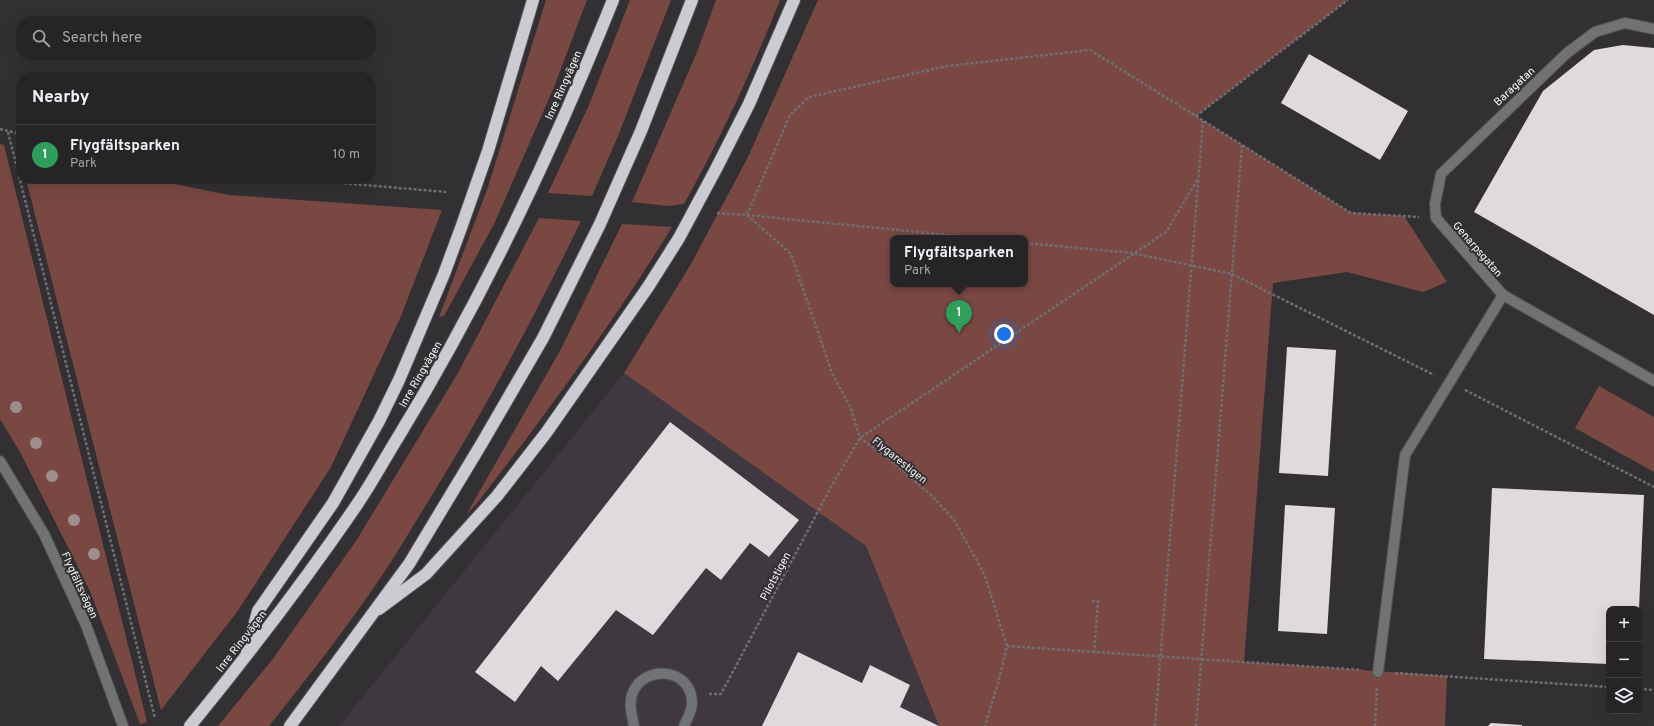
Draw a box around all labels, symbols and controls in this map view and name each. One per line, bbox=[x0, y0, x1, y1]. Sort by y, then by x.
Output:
search box bbox=[16, 16, 376, 60]
icon: search bbox=[30, 27, 52, 49]
text: Search here bbox=[62, 29, 142, 48]
street label: Inre Ringvägen bbox=[542, 49, 585, 122]
street label: Baragatan bbox=[1491, 64, 1538, 109]
text: Nearby bbox=[32, 87, 89, 109]
text: Flygfältsparken bbox=[70, 137, 180, 156]
text: 1 bbox=[42, 147, 48, 163]
text: 10 m bbox=[333, 147, 360, 163]
text: Park bbox=[70, 156, 97, 172]
street label: Genarpsgatan bbox=[1449, 219, 1505, 280]
popup bbox=[890, 235, 1028, 287]
text: Flygfältsparken bbox=[904, 244, 1014, 263]
text: Park bbox=[904, 263, 931, 279]
pin: 1 bbox=[946, 300, 972, 333]
your location bbox=[994, 324, 1014, 344]
street label: Inre Ringvägen bbox=[396, 339, 445, 410]
street label: Flygarestigen bbox=[869, 434, 930, 487]
street label: Flygfältsvägen bbox=[58, 550, 101, 621]
street label: Pilotstigen bbox=[757, 550, 794, 603]
map controls bbox=[1606, 606, 1642, 714]
button: + bbox=[1606, 606, 1642, 642]
street label: Inre Ringvägen bbox=[213, 608, 270, 675]
button: − bbox=[1606, 642, 1642, 678]
button: layers bbox=[1606, 678, 1642, 714]

